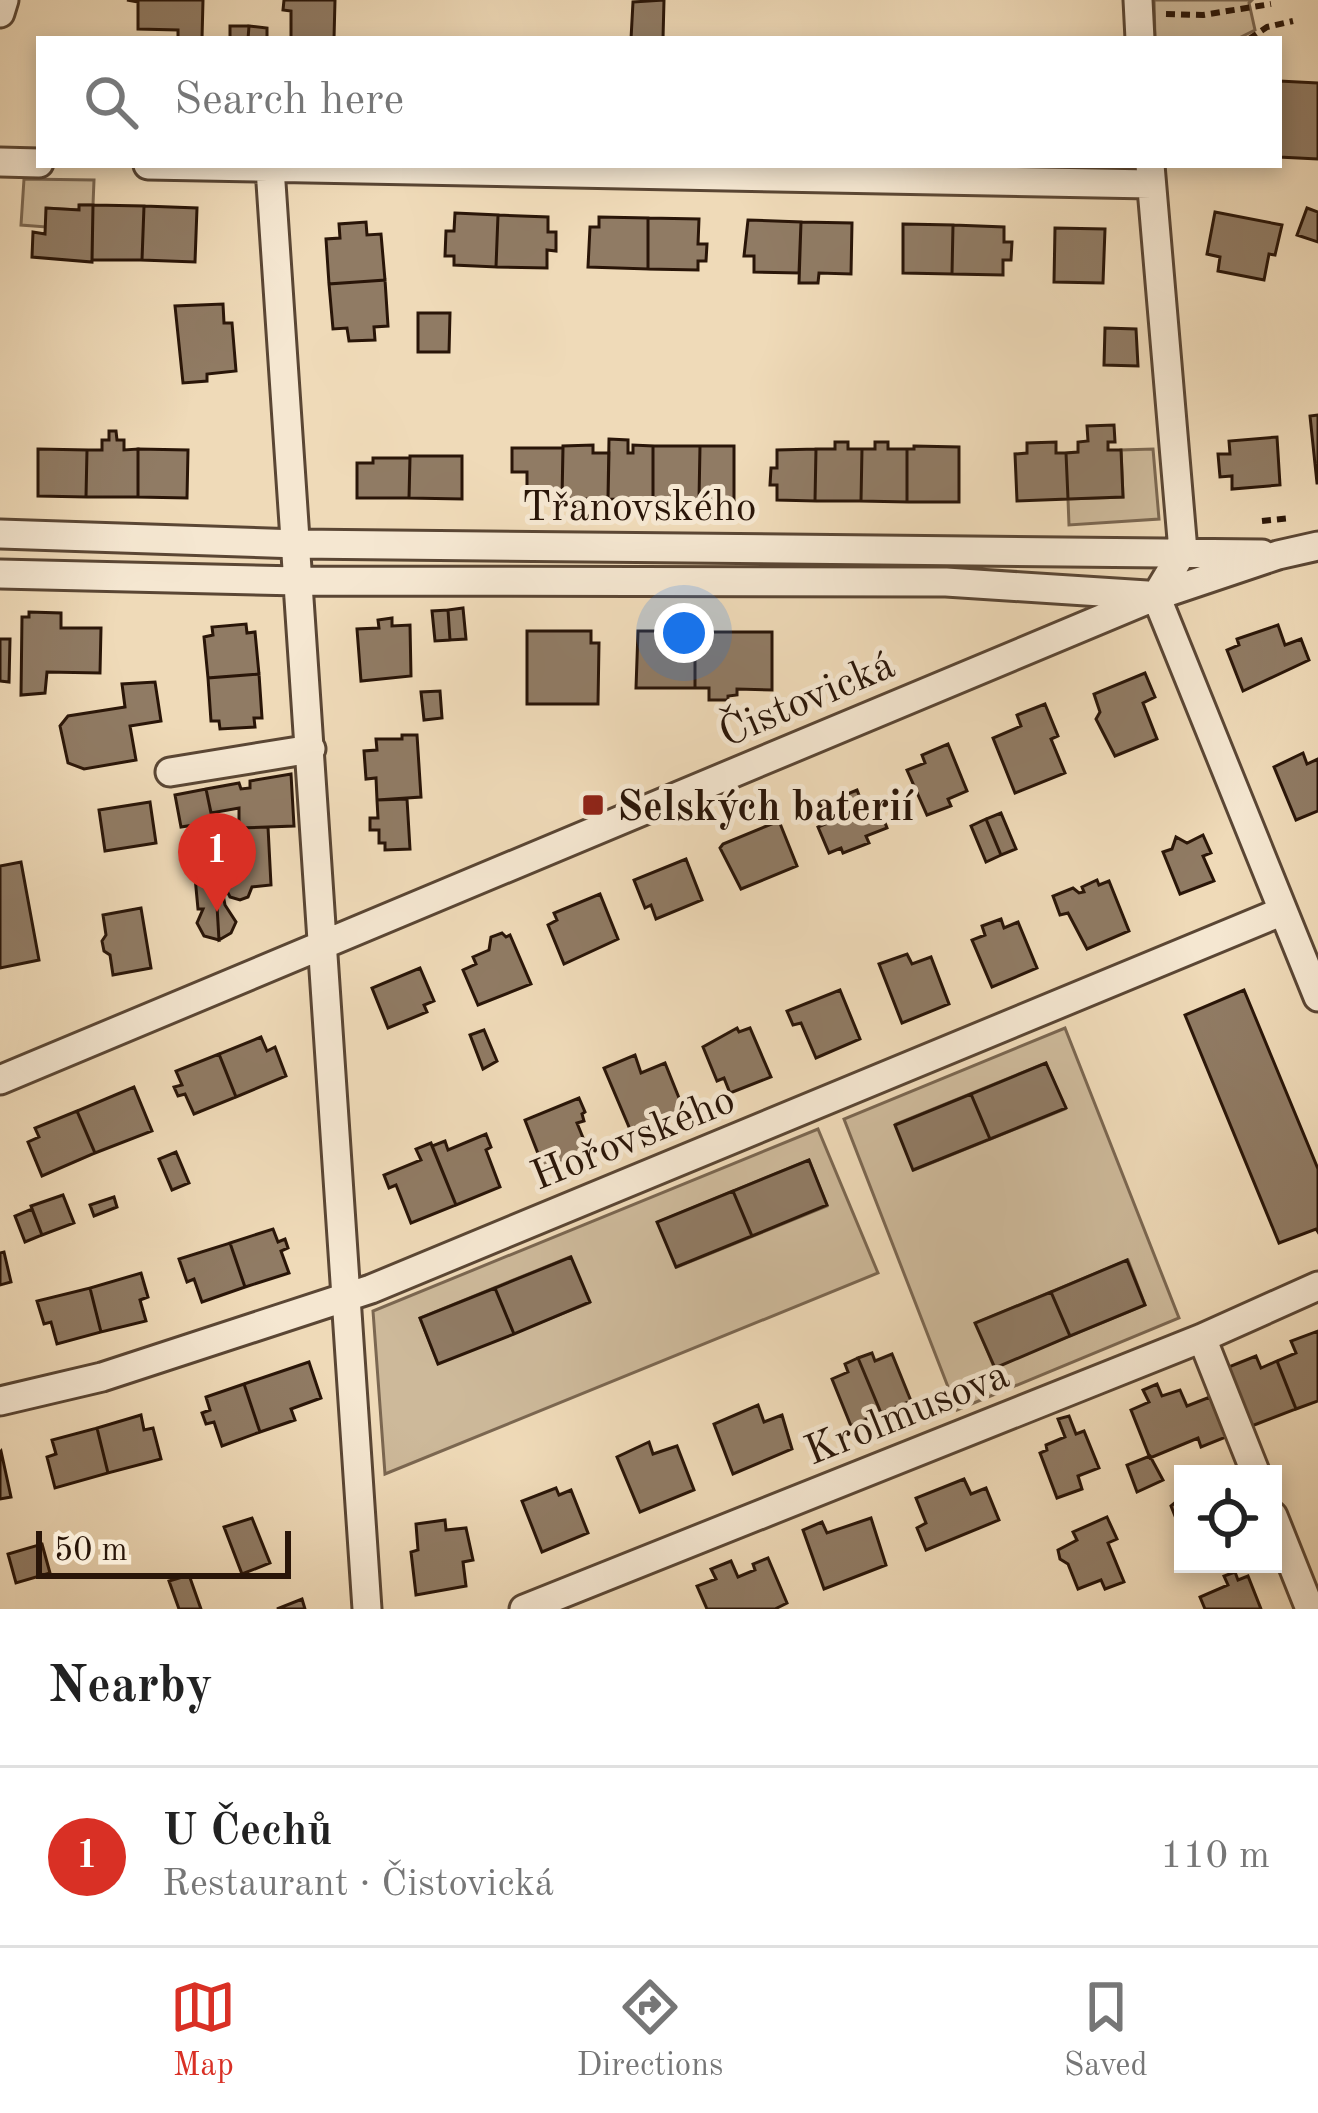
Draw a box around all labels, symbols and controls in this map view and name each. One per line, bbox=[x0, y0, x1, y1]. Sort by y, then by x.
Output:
search box bbox=[36, 36, 1282, 168]
icon: search bbox=[78, 69, 144, 135]
text: Search here bbox=[174, 79, 404, 124]
street label: Třanovského bbox=[521, 488, 757, 530]
your location bbox=[654, 603, 714, 663]
street label: Čistovická bbox=[711, 638, 901, 756]
place label: Selských baterií bbox=[617, 788, 914, 830]
marker: Selských baterií bbox=[580, 792, 606, 818]
pin: 1 bbox=[178, 813, 256, 912]
street label: Hořovského bbox=[526, 1080, 741, 1200]
street label: Krolmusova bbox=[800, 1355, 1015, 1475]
map controls bbox=[1174, 1465, 1282, 1573]
button: locate bbox=[1174, 1465, 1282, 1573]
scale bar bbox=[36, 1525, 291, 1578]
text: 50 m bbox=[54, 1535, 128, 1568]
text: Nearby bbox=[48, 1662, 213, 1713]
text: U Čechů bbox=[162, 1810, 332, 1855]
text: 1 bbox=[76, 1837, 98, 1876]
text: 110 m bbox=[1160, 1837, 1270, 1876]
text: Restaurant · Čistovická bbox=[162, 1865, 554, 1904]
tab: Map bbox=[170, 1974, 236, 2087]
tab: Directions bbox=[577, 1974, 723, 2087]
tab: Saved bbox=[1064, 1974, 1148, 2087]

